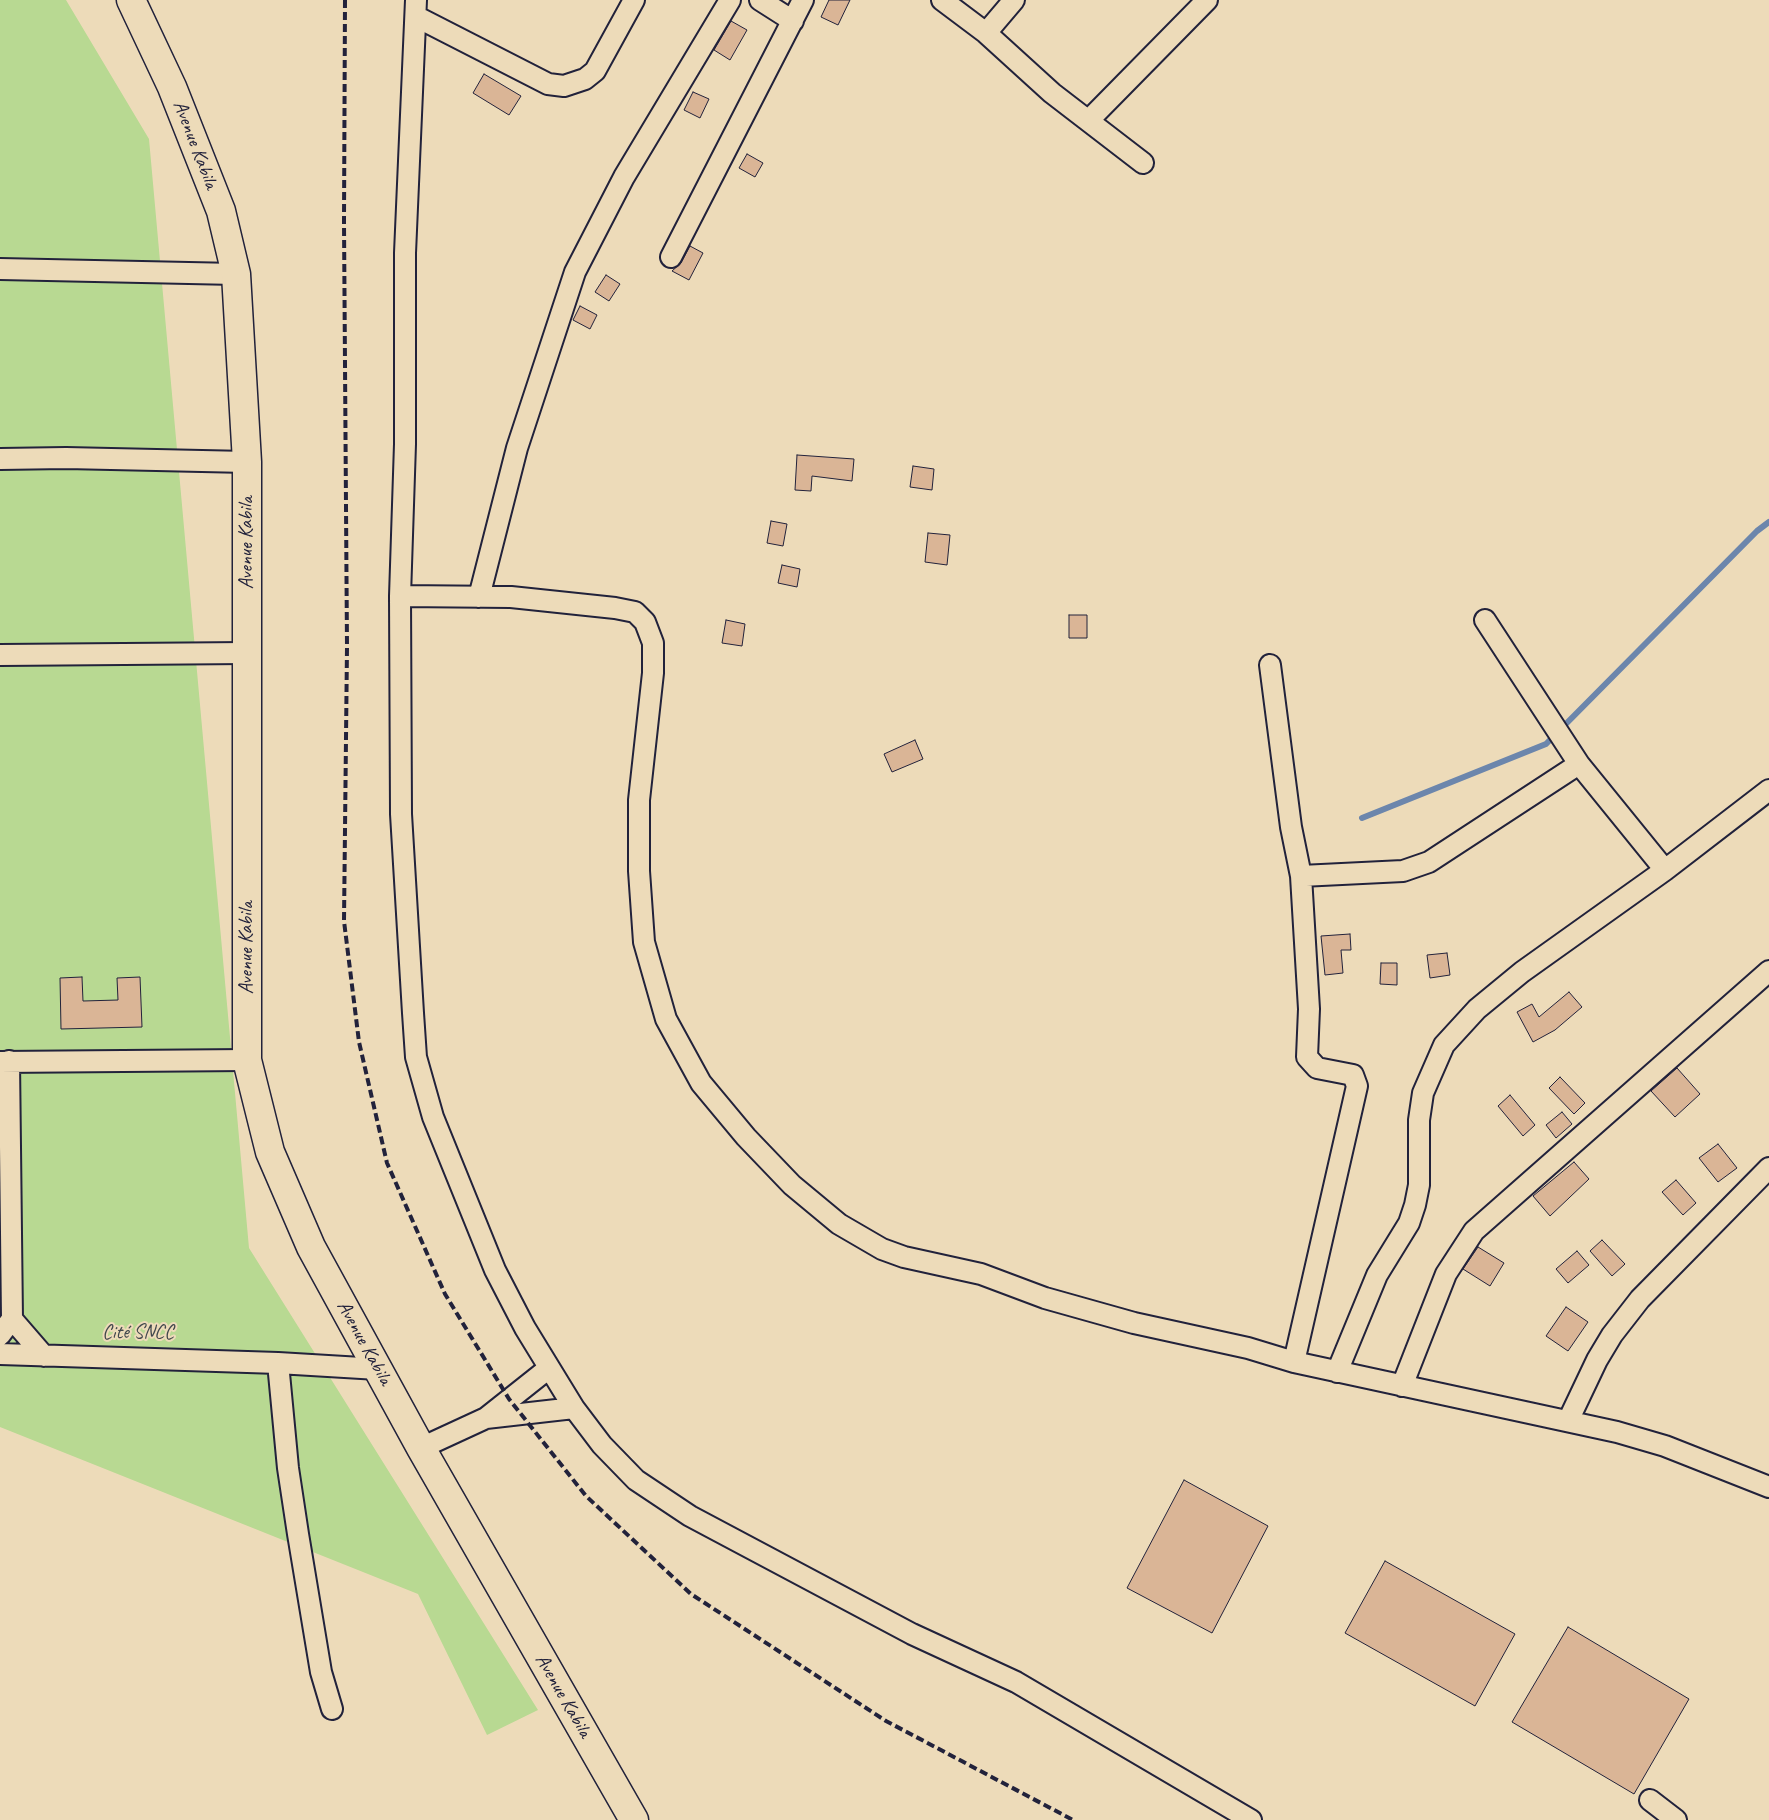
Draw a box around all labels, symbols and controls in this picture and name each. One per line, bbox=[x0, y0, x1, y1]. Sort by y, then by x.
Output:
street label: Avenue Kabila bbox=[167, 97, 223, 193]
street label: Avenue Kabila bbox=[235, 497, 259, 589]
street label: Avenue Kabila bbox=[235, 902, 259, 994]
street label: Avenue Kabila bbox=[331, 1297, 397, 1389]
park label: Cité SNCC bbox=[102, 1321, 174, 1345]
street label: Avenue Kabila bbox=[529, 1650, 597, 1742]

